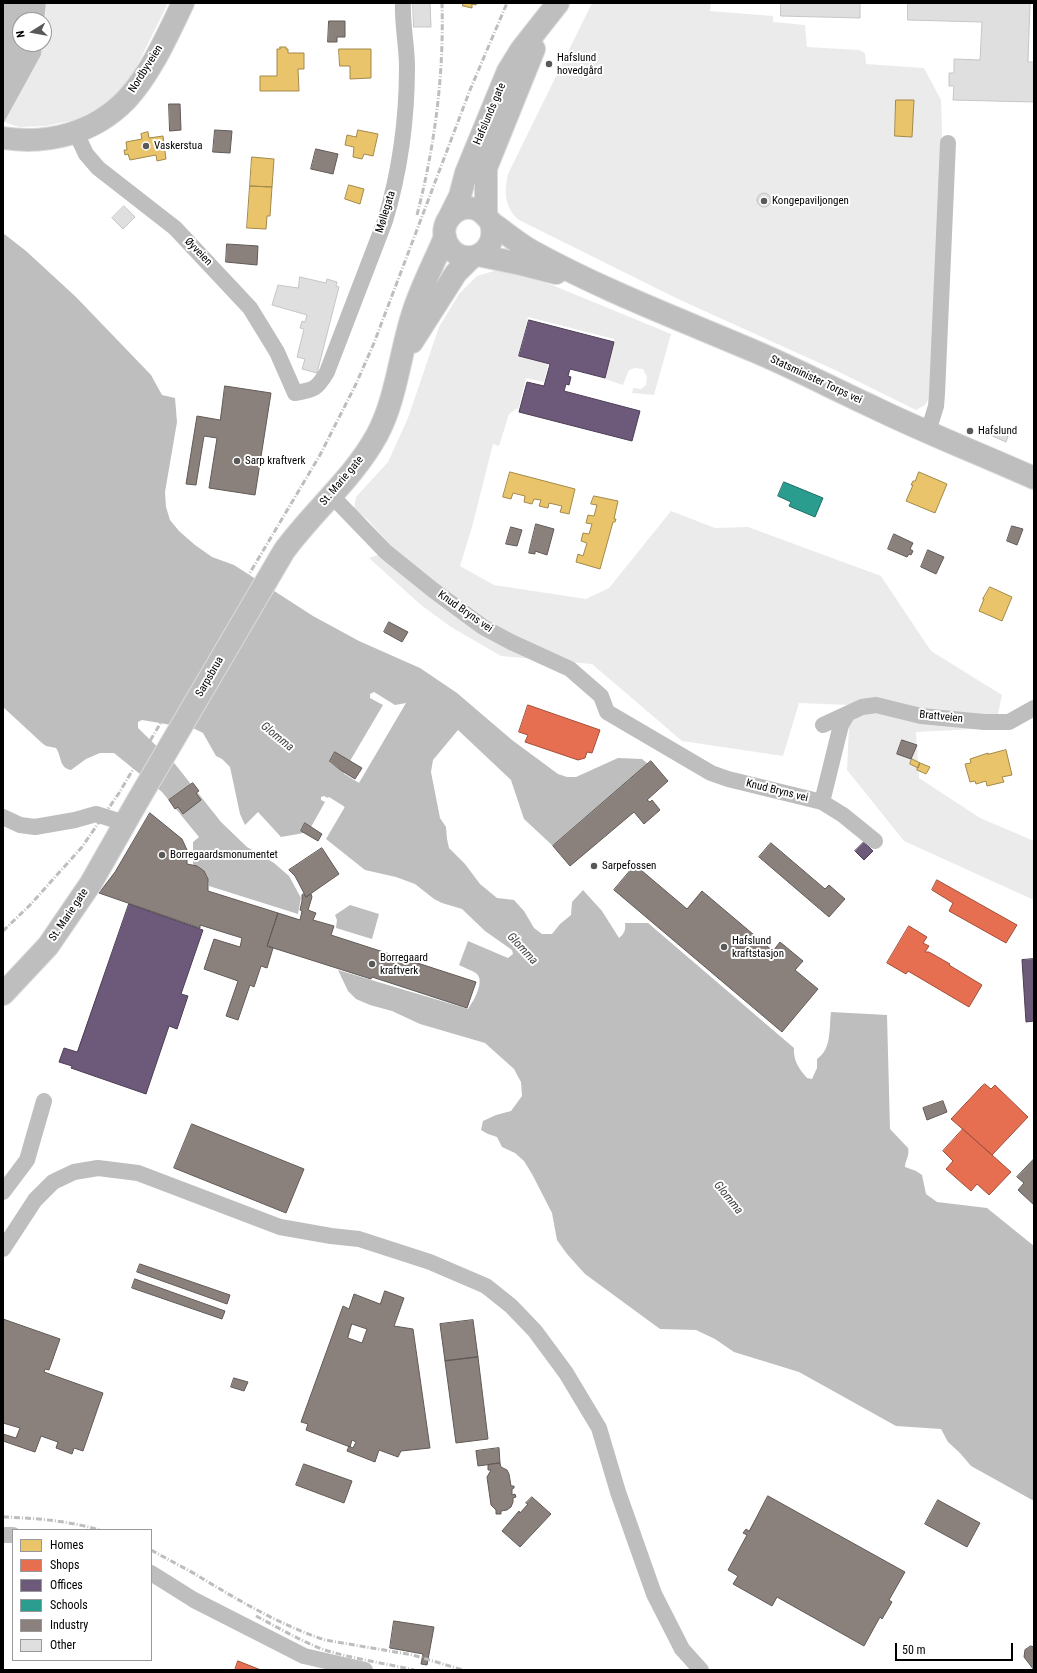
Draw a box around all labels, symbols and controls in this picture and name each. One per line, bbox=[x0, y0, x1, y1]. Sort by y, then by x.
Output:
north arrow bbox=[12, 12, 52, 52]
text: N bbox=[14, 30, 28, 39]
street label: Nordbyveien bbox=[126, 43, 166, 95]
place label: Hafslund hovedgård bbox=[557, 51, 602, 77]
marker: Hafslund hovedgård bbox=[544, 59, 554, 69]
street label: Hafslunds gate bbox=[471, 81, 509, 147]
place label: Vaskerstua bbox=[154, 139, 202, 153]
marker: Vaskerstua bbox=[141, 141, 151, 151]
street label: Møllegata bbox=[373, 189, 399, 235]
place label: Kongepaviljongen bbox=[772, 194, 849, 208]
marker: Kongepaviljongen bbox=[759, 196, 769, 206]
street label: Øyveien bbox=[181, 235, 215, 269]
street label: Statsminister Torps vei bbox=[768, 353, 864, 407]
place label: Hafslund bbox=[978, 424, 1017, 438]
marker: Hafslund bbox=[965, 426, 975, 436]
place label: Sarp kraftverk bbox=[245, 454, 305, 468]
street label: St. Marie gate bbox=[317, 454, 367, 508]
marker: Sarp kraftverk bbox=[232, 456, 242, 466]
street label: Knud Bryns vei bbox=[435, 588, 495, 636]
street label: Sarpsbrua bbox=[193, 655, 227, 699]
street label: Brattveien bbox=[919, 708, 963, 726]
water label: Glomma bbox=[258, 719, 296, 755]
street label: Knud Bryns vei bbox=[744, 777, 810, 805]
place label: Borregaardsmonumentet bbox=[170, 848, 278, 862]
marker: Borregaardsmonumentet bbox=[157, 850, 167, 860]
place label: Sarpefossen bbox=[602, 859, 656, 873]
marker: Sarpefossen bbox=[589, 861, 599, 871]
street label: St. Marie gate bbox=[47, 886, 91, 944]
water label: Glomma bbox=[504, 930, 540, 968]
place label: Hafslund kraftstasjon bbox=[732, 934, 784, 960]
marker: Hafslund kraftstasjon bbox=[719, 942, 729, 952]
place label: Borregaard kraftverk bbox=[380, 951, 428, 977]
marker: Borregaard kraftverk bbox=[367, 959, 377, 969]
water label: Glomma bbox=[710, 1179, 746, 1217]
legend bbox=[12, 1529, 152, 1661]
text: Homes bbox=[50, 1538, 84, 1552]
text: Shops bbox=[50, 1558, 79, 1572]
text: Offices bbox=[50, 1578, 83, 1592]
text: Schools bbox=[50, 1598, 88, 1612]
text: Industry bbox=[50, 1618, 88, 1632]
scale bar bbox=[897, 1635, 1015, 1661]
text: Other bbox=[50, 1638, 76, 1652]
text: 50 m bbox=[902, 1643, 926, 1657]

